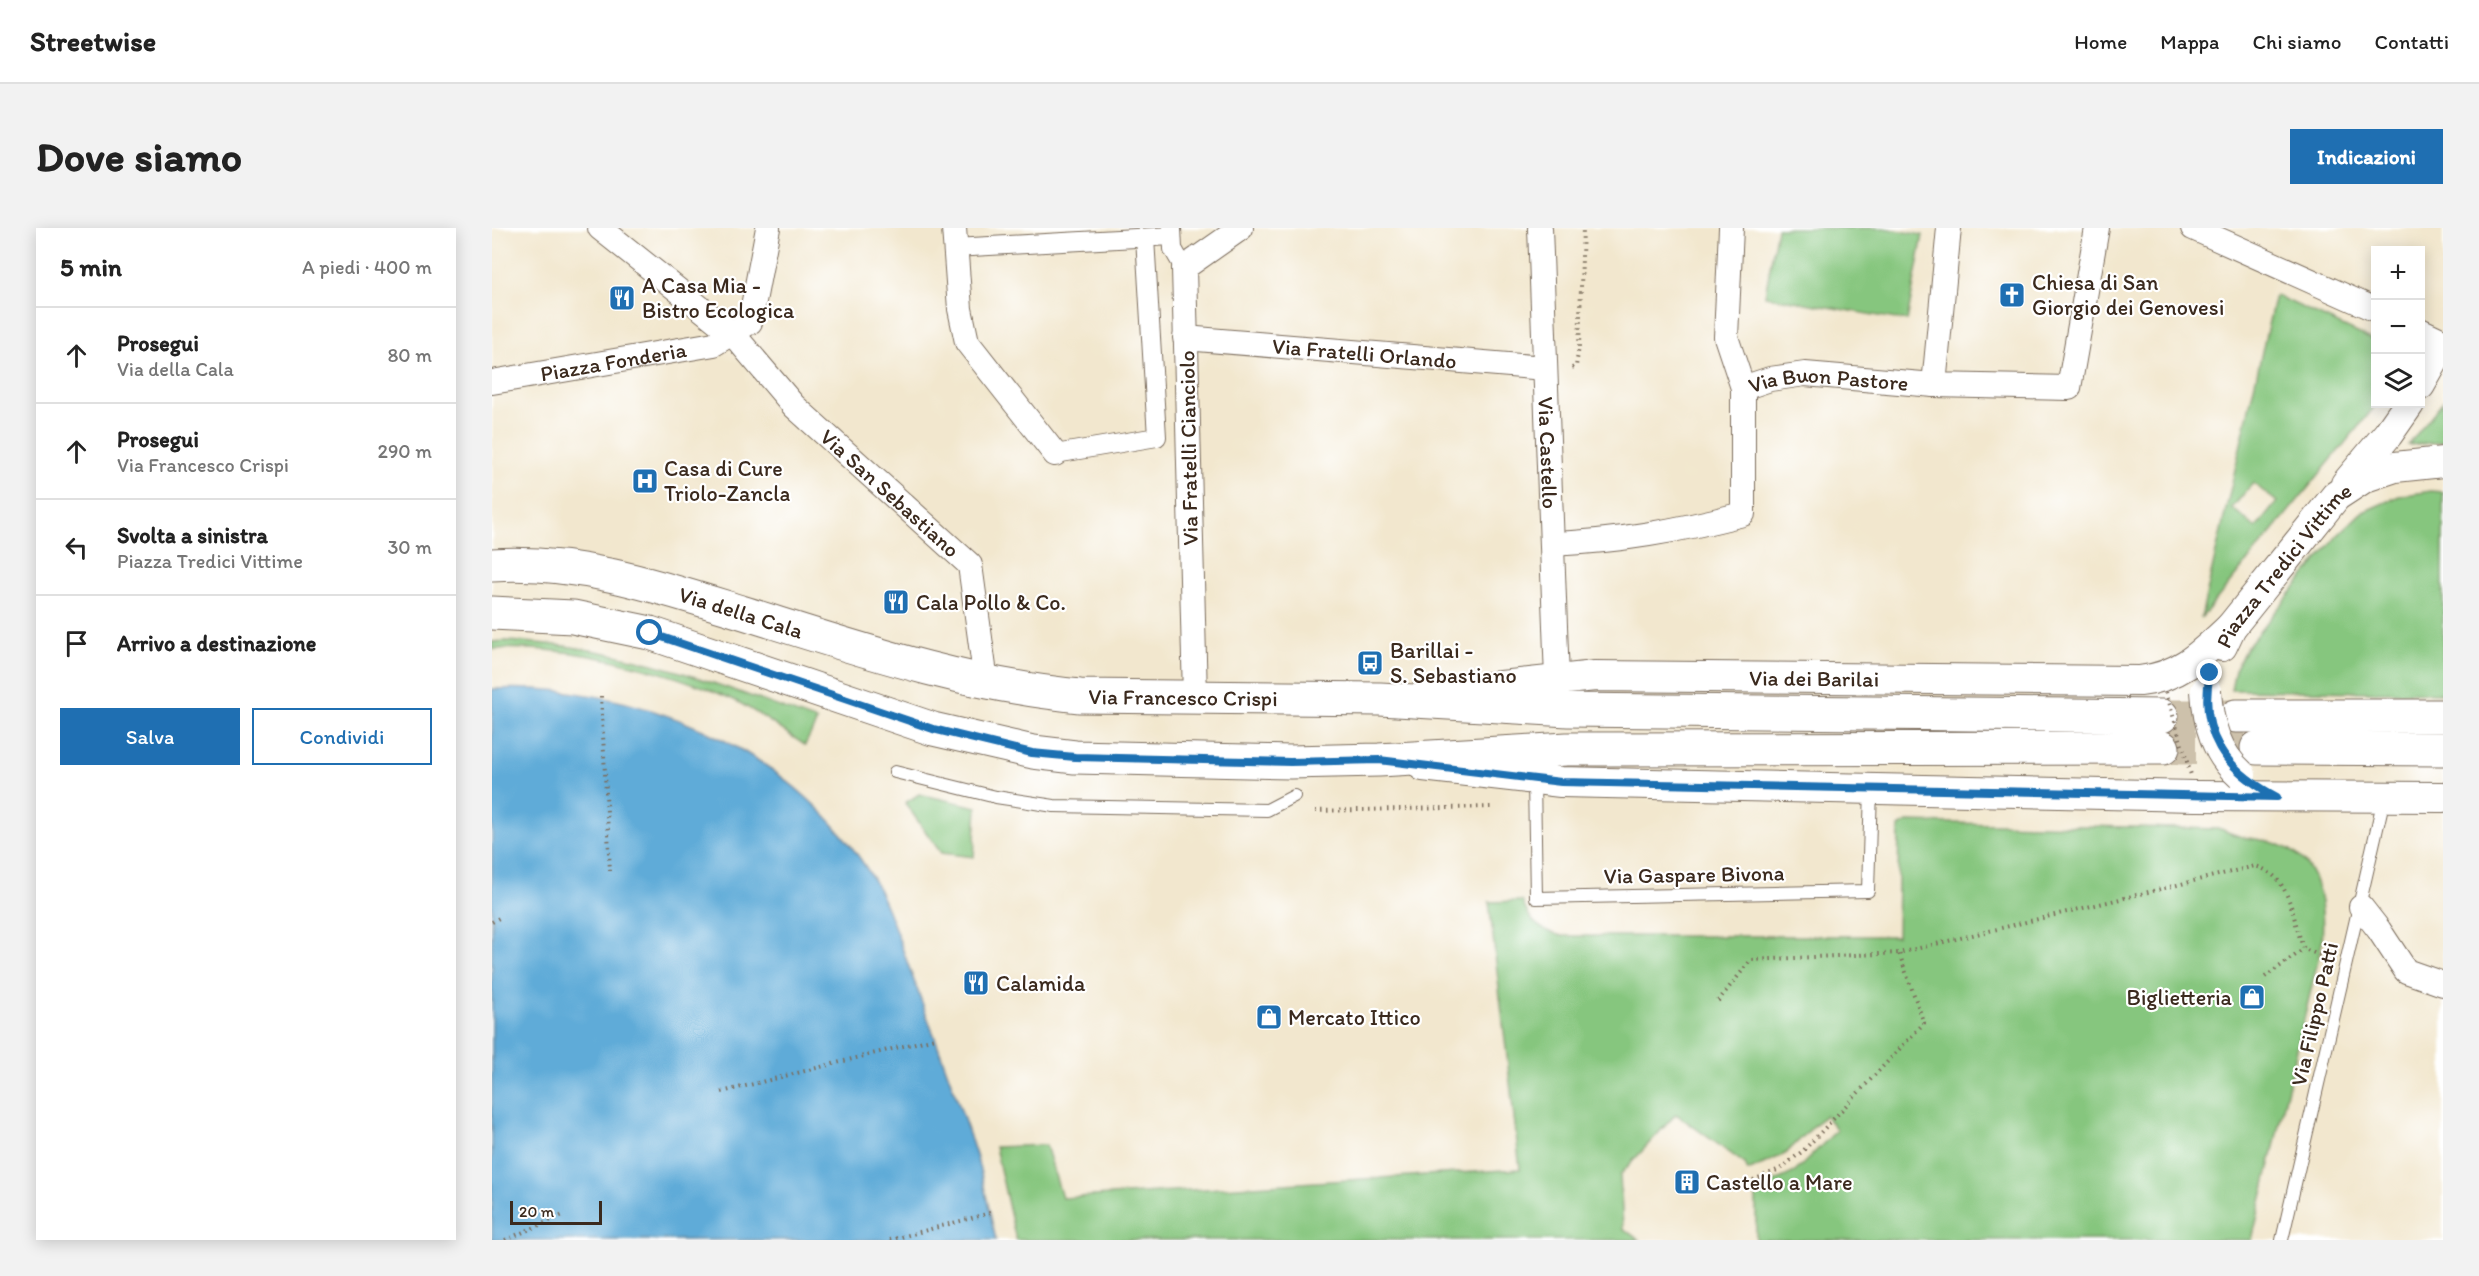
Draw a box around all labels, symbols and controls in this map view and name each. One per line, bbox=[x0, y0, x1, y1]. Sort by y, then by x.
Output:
text: Streetwise bbox=[30, 24, 156, 58]
text: Home bbox=[2074, 29, 2127, 54]
text: Mappa bbox=[2160, 29, 2219, 54]
text: Chi siamo bbox=[2252, 29, 2341, 54]
text: Contatti bbox=[2374, 29, 2449, 54]
button: Indicazioni bbox=[2290, 129, 2443, 184]
text: Dove siamo bbox=[36, 131, 242, 182]
map controls bbox=[2371, 246, 2425, 408]
button: + bbox=[2371, 246, 2425, 300]
text: 5 min bbox=[60, 251, 122, 283]
text: A piedi · 400 m bbox=[302, 255, 432, 279]
place label: Chiesa di San Giorgio dei Genovesi bbox=[2032, 269, 2224, 321]
place label: A Casa Mia - Bistro Ecologica bbox=[642, 272, 795, 324]
church icon: Chiesa di San Giorgio dei Genovesi bbox=[1997, 280, 2027, 310]
restaurant icon: A Casa Mia - Bistro Ecologica bbox=[607, 283, 637, 313]
button: − bbox=[2371, 300, 2425, 354]
text: Prosegui bbox=[117, 330, 199, 357]
street label: Via Fratelli Orlando bbox=[1271, 332, 1458, 375]
street label: Piazza Fonderia bbox=[538, 336, 689, 388]
icon: ahead bbox=[60, 339, 93, 372]
text: 80 m bbox=[387, 343, 432, 367]
street label: Via Fratelli Cianciolo bbox=[1173, 350, 1204, 546]
button: layers bbox=[2371, 354, 2425, 408]
text: Via della Cala bbox=[117, 357, 234, 381]
street label: Via Buon Pastore bbox=[1745, 361, 1910, 399]
street label: Via Castello bbox=[1532, 396, 1564, 509]
street label: Via San Sebastiano bbox=[814, 423, 965, 563]
text: Prosegui bbox=[117, 426, 199, 453]
icon: ahead bbox=[60, 435, 93, 468]
text: 290 m bbox=[377, 439, 432, 463]
text: Via Francesco Crispi bbox=[117, 453, 289, 477]
place label: Casa di Cure Triolo-Zancla bbox=[664, 455, 791, 507]
hospital icon: Casa di Cure Triolo-Zancla bbox=[630, 466, 660, 496]
street label: Piazza Tredici Vittime bbox=[2210, 477, 2357, 652]
text: Svolta a sinistra bbox=[117, 522, 268, 549]
icon: left bbox=[60, 531, 93, 564]
text: 30 m bbox=[387, 535, 432, 559]
text: Piazza Tredici Vittime bbox=[117, 549, 303, 573]
street label: Via della Cala bbox=[676, 581, 807, 645]
restaurant icon: Cala Pollo & Co. bbox=[881, 587, 911, 617]
place label: Cala Pollo & Co. bbox=[916, 589, 1066, 616]
route start bbox=[636, 619, 662, 645]
icon: arrive bbox=[60, 627, 93, 660]
text: Arrivo a destinazione bbox=[117, 630, 316, 657]
place label: Barillai - S. Sebastiano bbox=[1390, 637, 1517, 689]
bus stop icon: Barillai - S. Sebastiano bbox=[1355, 648, 1385, 678]
route end bbox=[2196, 659, 2222, 685]
street label: Via dei Barilai bbox=[1749, 664, 1879, 693]
street label: Via Francesco Crispi bbox=[1088, 683, 1278, 712]
button: Salva bbox=[60, 708, 240, 765]
button: Condividi bbox=[252, 708, 432, 765]
street label: Via Gaspare Bivona bbox=[1603, 859, 1785, 890]
street label: Via Filippo Patti bbox=[2285, 939, 2344, 1089]
restaurant icon: Calamida bbox=[961, 968, 991, 998]
place label: Calamida bbox=[996, 970, 1086, 997]
shop icon: Biglietteria bbox=[2237, 982, 2267, 1012]
place label: Biglietteria bbox=[2126, 984, 2233, 1011]
shop icon: Mercato Ittico bbox=[1254, 1002, 1284, 1032]
place label: Mercato Ittico bbox=[1288, 1004, 1421, 1031]
building icon: Castello a Mare bbox=[1672, 1167, 1702, 1197]
place label: Castello a Mare bbox=[1706, 1169, 1853, 1196]
scale bar bbox=[510, 1198, 602, 1226]
text: 20 m bbox=[519, 1202, 554, 1221]

